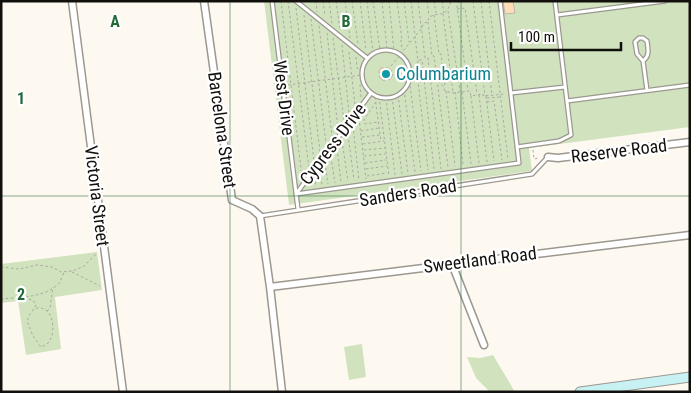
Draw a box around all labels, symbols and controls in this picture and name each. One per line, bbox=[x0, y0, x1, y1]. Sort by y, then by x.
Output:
text: A bbox=[110, 12, 120, 31]
text: B bbox=[342, 12, 351, 31]
scale bar bbox=[511, 20, 621, 52]
text: 100 m bbox=[518, 28, 555, 46]
street label: West Drive bbox=[269, 59, 300, 137]
place label: Columbarium bbox=[396, 63, 491, 84]
marker: Columbarium bbox=[380, 68, 392, 80]
street label: Barcelona Street bbox=[204, 70, 241, 189]
text: 1 bbox=[17, 89, 25, 108]
street label: Cypress Drive bbox=[295, 99, 370, 189]
street label: Reserve Road bbox=[570, 134, 668, 167]
street label: Victoria Street bbox=[81, 144, 114, 247]
street label: Sanders Road bbox=[358, 174, 458, 211]
street label: Sweetland Road bbox=[422, 242, 538, 277]
text: 2 bbox=[17, 285, 25, 304]

